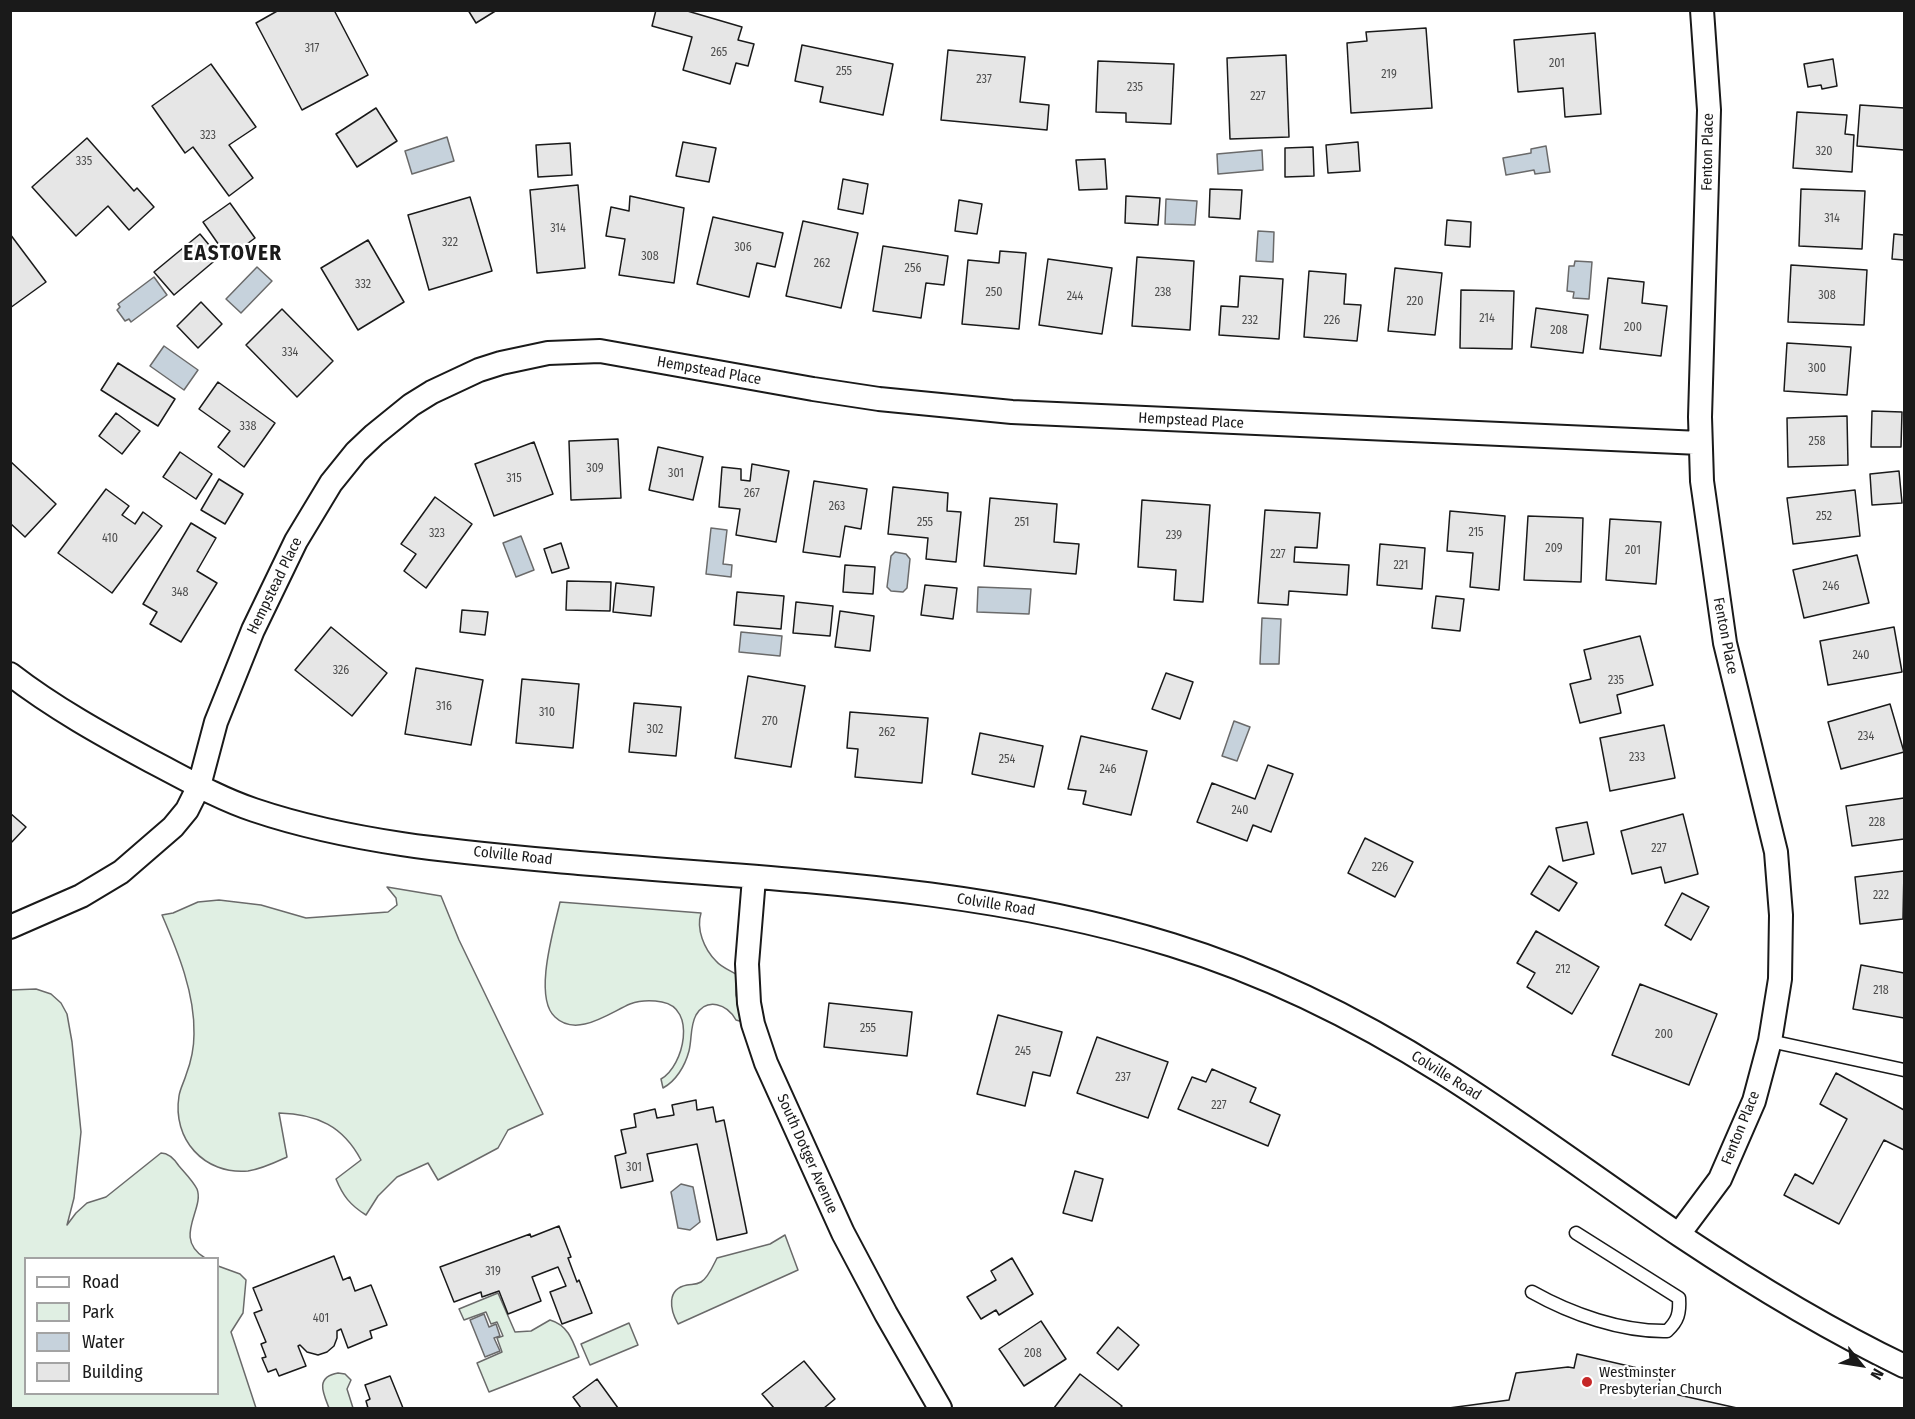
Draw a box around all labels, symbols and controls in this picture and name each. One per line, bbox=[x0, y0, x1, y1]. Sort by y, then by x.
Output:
house number: 317 bbox=[305, 42, 319, 56]
house number: 265 bbox=[711, 46, 727, 60]
house number: 201 bbox=[1549, 57, 1565, 71]
house number: 255 bbox=[836, 65, 852, 79]
house number: 219 bbox=[1381, 68, 1397, 82]
house number: 237 bbox=[976, 73, 992, 87]
house number: 235 bbox=[1127, 81, 1143, 95]
house number: 227 bbox=[1250, 90, 1266, 104]
street label: Fenton Place bbox=[1698, 113, 1718, 191]
house number: 323 bbox=[200, 129, 216, 143]
house number: 320 bbox=[1816, 145, 1832, 159]
house number: 335 bbox=[76, 155, 92, 169]
house number: 314 bbox=[1824, 212, 1840, 226]
house number: 314 bbox=[550, 222, 566, 236]
house number: 322 bbox=[442, 236, 458, 250]
district label: EASTOVER bbox=[183, 241, 283, 267]
house number: 306 bbox=[734, 241, 752, 255]
house number: 308 bbox=[641, 250, 659, 264]
house number: 262 bbox=[814, 257, 830, 271]
house number: 256 bbox=[905, 262, 921, 276]
house number: 332 bbox=[355, 278, 371, 292]
house number: 250 bbox=[985, 286, 1003, 300]
house number: 238 bbox=[1155, 286, 1171, 300]
house number: 308 bbox=[1818, 289, 1836, 303]
house number: 244 bbox=[1067, 290, 1083, 304]
house number: 220 bbox=[1407, 295, 1423, 309]
house number: 214 bbox=[1479, 312, 1495, 326]
house number: 232 bbox=[1242, 314, 1258, 328]
house number: 226 bbox=[1324, 314, 1340, 328]
house number: 200 bbox=[1624, 321, 1642, 335]
house number: 208 bbox=[1550, 324, 1568, 338]
house number: 334 bbox=[282, 346, 298, 360]
street label: Hempstead Place bbox=[655, 353, 763, 389]
house number: 300 bbox=[1808, 362, 1826, 376]
street label: Hempstead Place bbox=[1138, 409, 1244, 433]
house number: 338 bbox=[240, 420, 256, 434]
house number: 258 bbox=[1809, 435, 1825, 449]
house number: 309 bbox=[586, 462, 604, 476]
house number: 301 bbox=[668, 467, 684, 481]
house number: 315 bbox=[506, 472, 522, 486]
house number: 267 bbox=[744, 487, 760, 501]
house number: 263 bbox=[829, 500, 845, 514]
house number: 252 bbox=[1816, 510, 1832, 524]
house number: 255 bbox=[917, 516, 933, 530]
house number: 251 bbox=[1015, 516, 1029, 530]
house number: 215 bbox=[1468, 526, 1484, 540]
house number: 323 bbox=[429, 527, 445, 541]
house number: 239 bbox=[1166, 529, 1182, 543]
house number: 410 bbox=[102, 532, 118, 546]
street label: Hempstead Place bbox=[244, 535, 306, 637]
house number: 209 bbox=[1545, 542, 1563, 556]
house number: 201 bbox=[1625, 544, 1641, 558]
house number: 227 bbox=[1270, 548, 1286, 562]
house number: 221 bbox=[1394, 559, 1408, 573]
house number: 246 bbox=[1823, 580, 1839, 594]
house number: 348 bbox=[171, 586, 189, 600]
street label: Fenton Place bbox=[1709, 596, 1741, 676]
house number: 240 bbox=[1852, 649, 1870, 663]
house number: 326 bbox=[333, 664, 349, 678]
house number: 235 bbox=[1608, 674, 1624, 688]
house number: 316 bbox=[436, 700, 452, 714]
house number: 310 bbox=[539, 706, 555, 720]
house number: 270 bbox=[762, 715, 778, 729]
house number: 302 bbox=[647, 723, 663, 737]
house number: 262 bbox=[879, 726, 895, 740]
house number: 234 bbox=[1858, 730, 1874, 744]
house number: 233 bbox=[1629, 751, 1645, 765]
house number: 254 bbox=[999, 753, 1015, 767]
house number: 246 bbox=[1100, 763, 1116, 777]
house number: 240 bbox=[1231, 804, 1249, 818]
house number: 228 bbox=[1869, 816, 1885, 830]
house number: 227 bbox=[1651, 842, 1667, 856]
street label: Colville Road bbox=[473, 843, 553, 869]
house number: 226 bbox=[1372, 861, 1388, 875]
house number: 222 bbox=[1873, 889, 1889, 903]
street label: Colville Road bbox=[955, 890, 1037, 920]
house number: 212 bbox=[1556, 963, 1570, 977]
house number: 218 bbox=[1873, 984, 1889, 998]
house number: 255 bbox=[860, 1022, 876, 1036]
house number: 200 bbox=[1655, 1028, 1673, 1042]
house number: 245 bbox=[1015, 1045, 1031, 1059]
street label: Colville Road bbox=[1408, 1047, 1484, 1105]
house number: 237 bbox=[1115, 1071, 1131, 1085]
street label: Fenton Place bbox=[1718, 1089, 1764, 1167]
street label: South Dotger Avenue bbox=[773, 1091, 841, 1217]
house number: 227 bbox=[1211, 1099, 1227, 1113]
house number: 301 bbox=[626, 1161, 642, 1175]
legend bbox=[24, 1257, 219, 1395]
house number: 319 bbox=[485, 1265, 501, 1279]
text: Road bbox=[82, 1271, 119, 1293]
text: Park bbox=[82, 1301, 114, 1323]
house number: 401 bbox=[313, 1312, 329, 1326]
text: Water bbox=[82, 1331, 125, 1353]
north arrow bbox=[1831, 1335, 1891, 1395]
house number: 208 bbox=[1024, 1347, 1042, 1361]
text: Building bbox=[82, 1361, 143, 1383]
place label: Westminster Presbyterian Church bbox=[1599, 1364, 1722, 1399]
text: N bbox=[1866, 1365, 1888, 1383]
marker: Westminster Presbyterian Church bbox=[1580, 1375, 1594, 1389]

